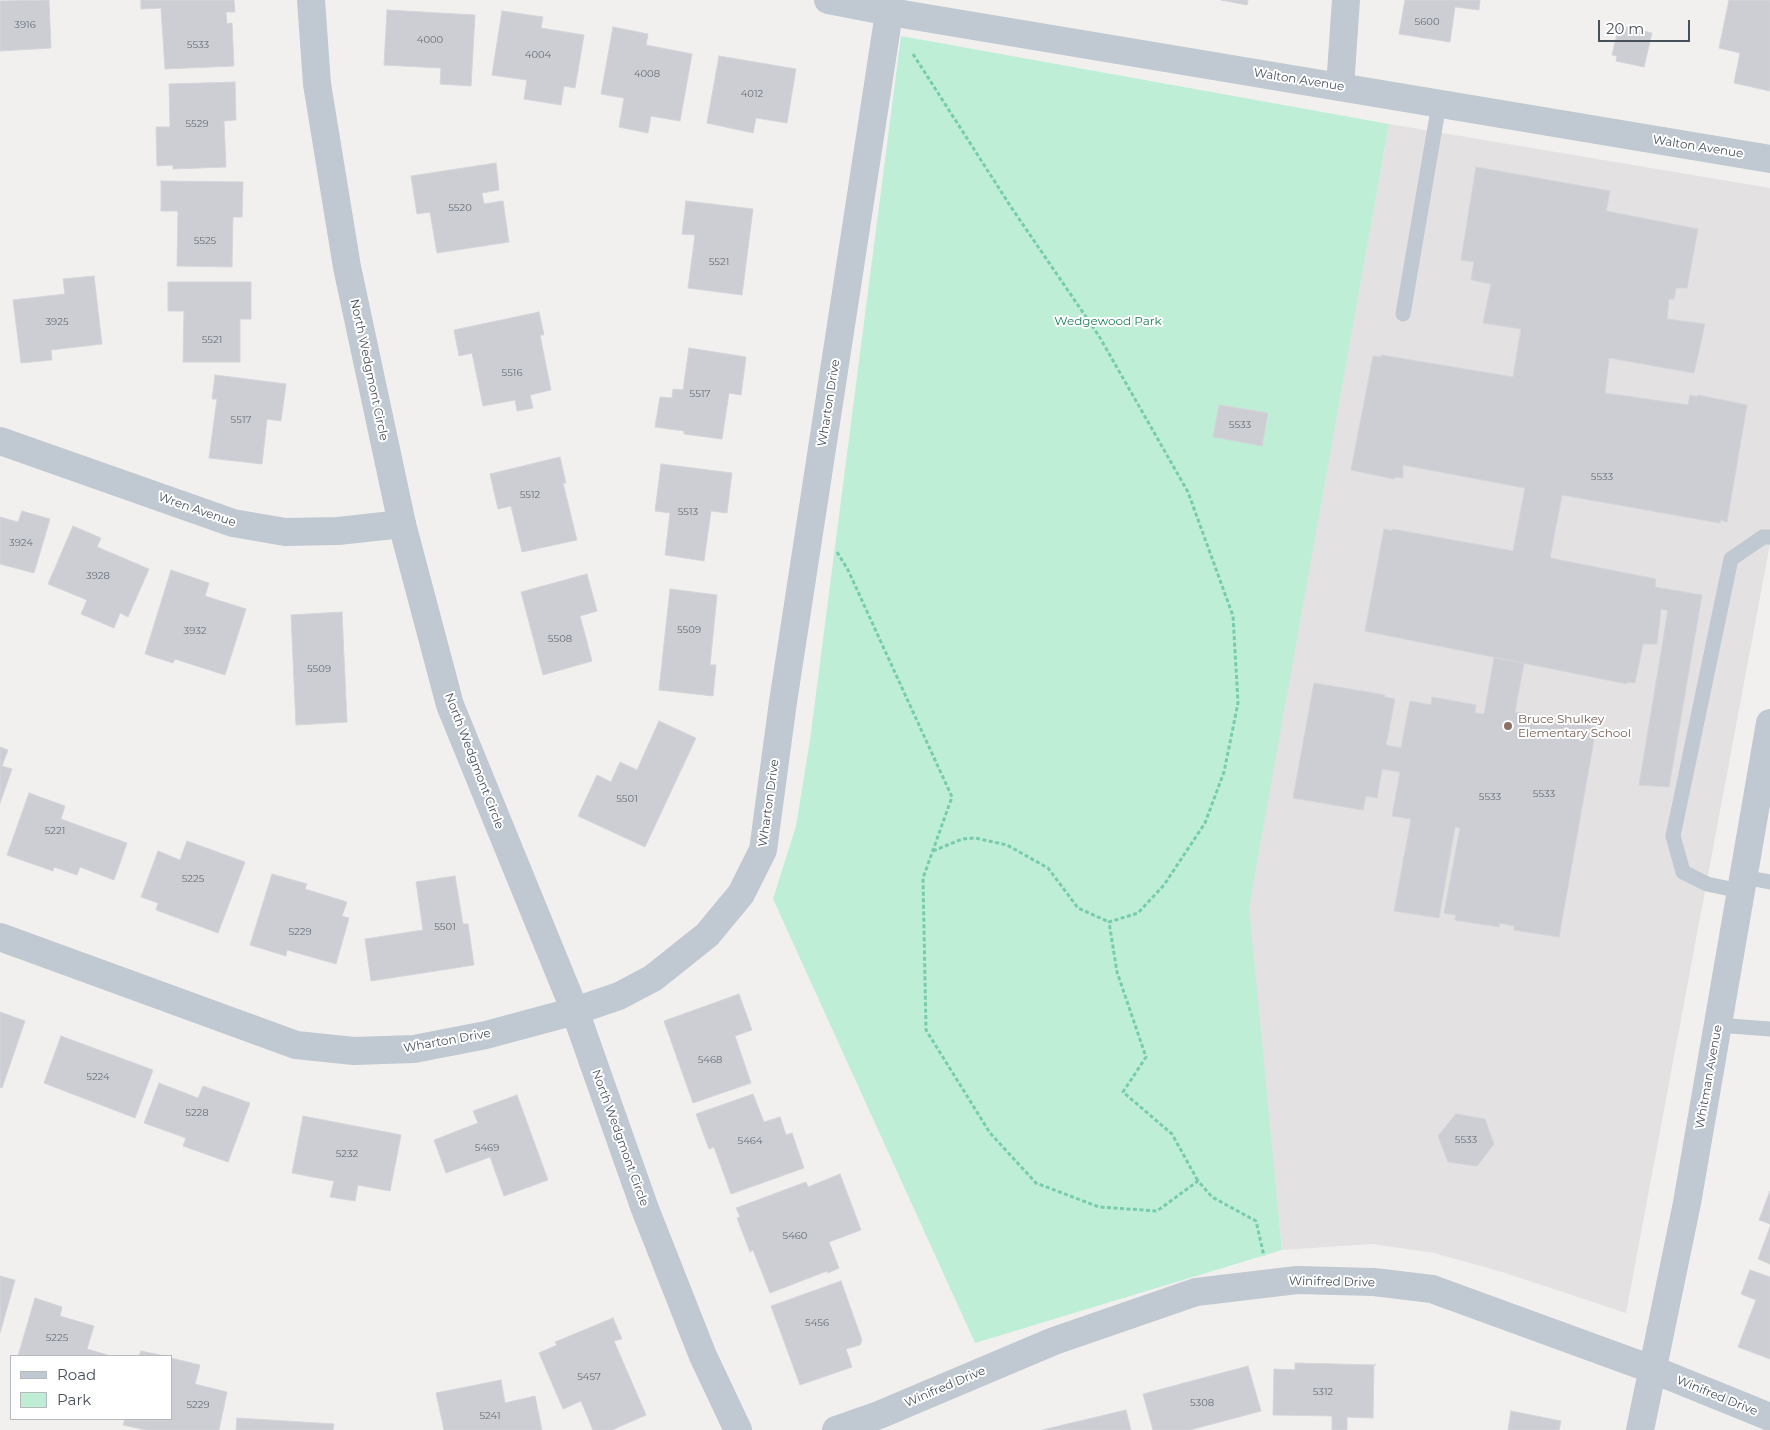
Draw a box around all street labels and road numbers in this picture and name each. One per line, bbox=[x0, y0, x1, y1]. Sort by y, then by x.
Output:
street label: Walton Avenue bbox=[1253, 66, 1345, 94]
street label: Walton Avenue bbox=[1652, 133, 1744, 161]
street label: North Wedgmont Circle bbox=[347, 298, 391, 442]
street label: Wharton Drive bbox=[815, 358, 843, 448]
street label: Wren Avenue bbox=[156, 490, 238, 530]
street label: North Wedgmont Circle bbox=[441, 691, 507, 831]
street label: Wharton Drive bbox=[756, 758, 782, 848]
street label: Whitman Avenue bbox=[1693, 1024, 1725, 1130]
street label: Wharton Drive bbox=[402, 1026, 492, 1056]
street label: North Wedgmont Circle bbox=[589, 1068, 651, 1208]
street label: Winifred Drive bbox=[1289, 1274, 1375, 1290]
street label: Winifred Drive bbox=[902, 1363, 988, 1411]
street label: Winifred Drive bbox=[1674, 1373, 1760, 1419]

